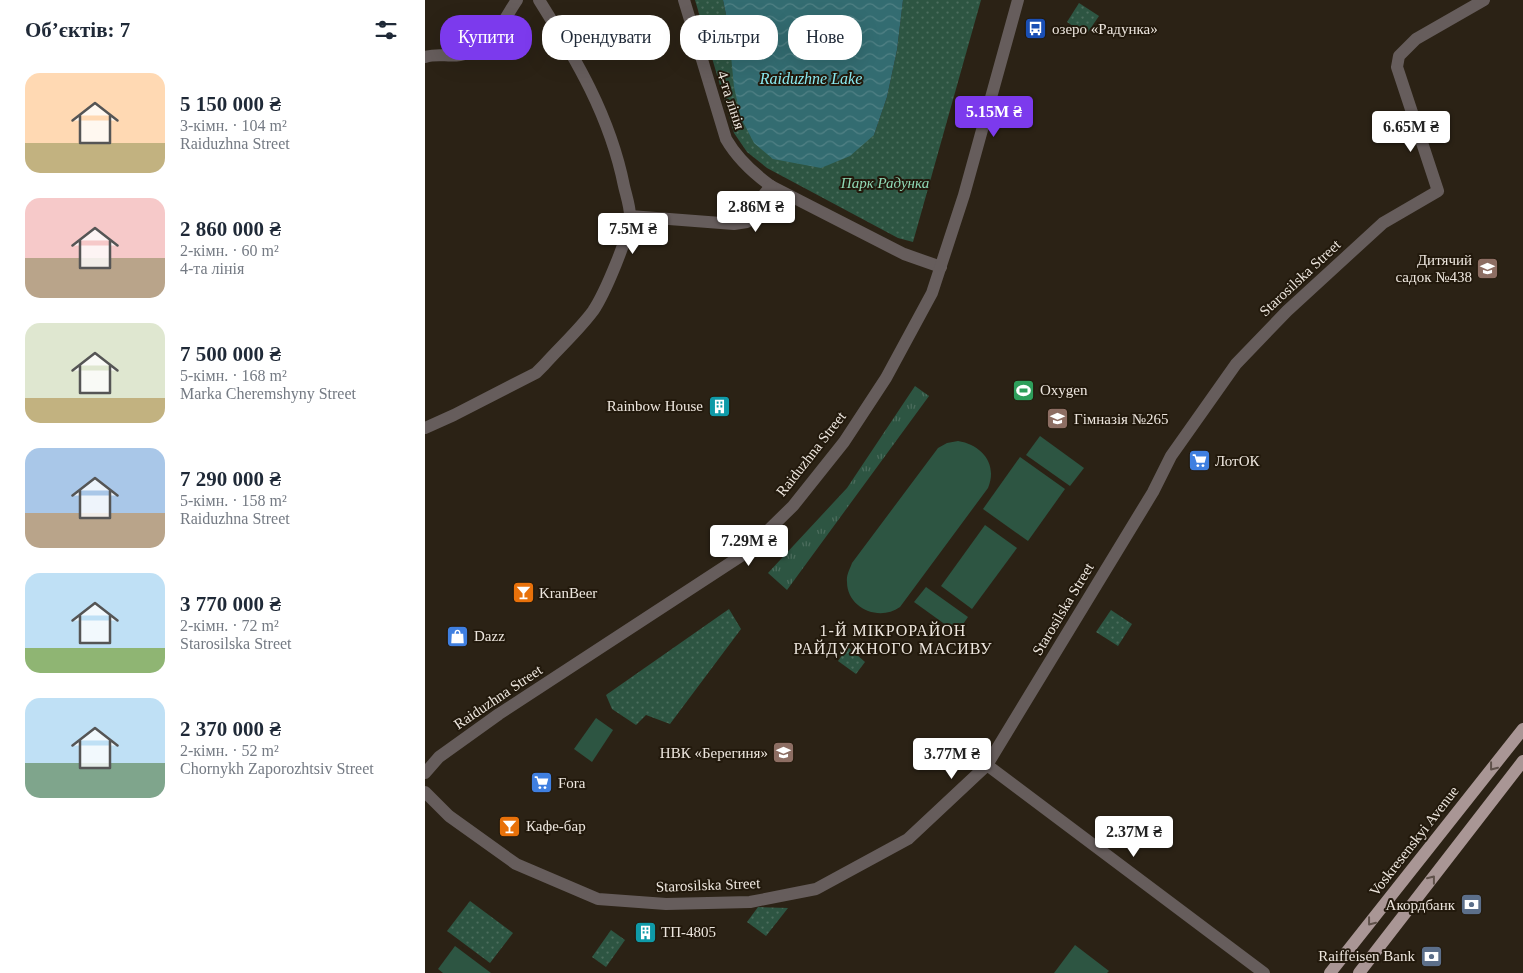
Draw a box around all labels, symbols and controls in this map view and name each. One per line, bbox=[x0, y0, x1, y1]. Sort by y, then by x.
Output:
chip: Купити bbox=[440, 15, 532, 60]
chip: Орендувати bbox=[542, 15, 670, 60]
chip: Фільтри bbox=[680, 15, 778, 60]
chip: Нове bbox=[788, 15, 862, 60]
icon: filters bbox=[372, 16, 400, 44]
bus stop icon: озеро «Радунка» bbox=[1024, 17, 1048, 41]
text: Об’єктів: 7 bbox=[25, 18, 130, 42]
place label: озеро «Радунка» bbox=[1052, 21, 1158, 37]
street label: 4-та лінія bbox=[714, 69, 748, 131]
water label: Raiduzhne Lake bbox=[759, 70, 862, 87]
text: 5 150 000 ₴ bbox=[180, 92, 281, 116]
icon: home bbox=[65, 93, 125, 153]
pin: 5.15M ₴ bbox=[948, 96, 1040, 138]
text: 5.15M ₴ bbox=[966, 103, 1022, 120]
pin: 6.65M ₴ bbox=[1365, 110, 1457, 153]
text: 3-кімн. · 104 m² bbox=[180, 117, 287, 134]
text: 6.65M ₴ bbox=[1383, 118, 1439, 135]
text: Raiduzhna Street bbox=[180, 135, 290, 152]
park label: Парк Радунка bbox=[840, 175, 929, 191]
pin: 2.86M ₴ bbox=[710, 190, 802, 233]
text: 2.86M ₴ bbox=[728, 198, 784, 215]
pin: 7.5M ₴ bbox=[592, 212, 674, 255]
text: 2 860 000 ₴ bbox=[180, 217, 281, 241]
icon: home bbox=[65, 218, 125, 278]
text: 7.5M ₴ bbox=[609, 220, 657, 237]
street label: Starosilska Street bbox=[1256, 236, 1344, 320]
text: 2-кімн. · 60 m² bbox=[180, 242, 279, 259]
place label: Дитячий садок №438 bbox=[1396, 252, 1472, 285]
school or university icon: Дитячий садок №438 bbox=[1476, 257, 1500, 281]
text: 4-та лінія bbox=[180, 260, 244, 277]
text: 7 500 000 ₴ bbox=[180, 342, 281, 366]
icon: home bbox=[65, 343, 125, 403]
text: 5-кімн. · 168 m² bbox=[180, 367, 287, 384]
sports icon: Oxygen bbox=[1012, 378, 1036, 402]
place label: Oxygen bbox=[1040, 382, 1088, 398]
text: Marka Cheremshyny Street bbox=[180, 385, 356, 402]
building icon: Rainbow House bbox=[707, 394, 731, 418]
place label: Rainbow House bbox=[607, 398, 703, 414]
school or university icon: Гімназія №265 bbox=[1046, 407, 1070, 431]
street label: Raiduzhna Street bbox=[773, 408, 849, 499]
place label: Гімназія №265 bbox=[1074, 411, 1169, 427]
supermarket icon: ЛотОК bbox=[1187, 449, 1211, 473]
place label: ЛотОК bbox=[1215, 453, 1260, 469]
text: 7 290 000 ₴ bbox=[180, 467, 281, 491]
icon: home bbox=[65, 468, 125, 528]
text: 5-кімн. · 158 m² bbox=[180, 492, 287, 509]
text: Raiduzhna Street bbox=[180, 510, 290, 527]
pin: 7.29M ₴ bbox=[703, 524, 795, 567]
text: 7.29M ₴ bbox=[721, 532, 777, 549]
street label: Starosilska Street bbox=[1029, 559, 1097, 658]
bar icon: KranBeer bbox=[511, 581, 535, 605]
place label: KranBeer bbox=[539, 585, 597, 601]
text: 3 770 000 ₴ bbox=[180, 592, 281, 616]
icon: home bbox=[65, 593, 125, 653]
text: 2-кімн. · 72 m² bbox=[180, 617, 279, 634]
district label: 1-Й МІКРОРАЙОН РАЙДУЖНОГО МАСИВУ bbox=[793, 621, 993, 658]
shop icon: Dazz bbox=[446, 624, 470, 648]
place label: Dazz bbox=[474, 628, 505, 644]
text: Starosilska Street bbox=[180, 635, 292, 652]
street label: Raiduzhna Street bbox=[451, 661, 546, 732]
text: 2 370 000 ₴ bbox=[180, 717, 281, 741]
icon: home bbox=[65, 718, 125, 778]
pin: 3.77M ₴ bbox=[906, 738, 998, 780]
school or university icon: НВК «Берегиня» bbox=[772, 741, 796, 765]
text: 2-кімн. · 52 m² bbox=[180, 742, 279, 759]
place label: НВК «Берегиня» bbox=[660, 745, 768, 761]
text: 3.77M ₴ bbox=[924, 745, 980, 762]
text: Chornykh Zaporozhtsiv Street bbox=[180, 760, 374, 777]
one-way arrow bbox=[1490, 761, 1499, 771]
supermarket icon: Fora bbox=[530, 771, 554, 795]
place label: Fora bbox=[558, 775, 586, 791]
street label: Voskresenskyi Avenue bbox=[1366, 783, 1462, 899]
bar icon: Кафе-бар bbox=[498, 814, 522, 838]
pin: 2.37M ₴ bbox=[1088, 816, 1180, 858]
place label: Кафе-бар bbox=[526, 818, 586, 834]
text: 2.37M ₴ bbox=[1106, 823, 1162, 840]
street label: Starosilska Street bbox=[655, 875, 761, 895]
one-way arrow bbox=[1426, 875, 1435, 885]
bank icon: Акордбанк bbox=[1459, 893, 1483, 917]
place label: Акордбанк bbox=[1386, 897, 1456, 913]
one-way arrow bbox=[1368, 916, 1376, 925]
building icon: ТП-4805 bbox=[633, 920, 657, 944]
place label: ТП-4805 bbox=[661, 924, 716, 940]
bank icon: Raiffeisen Bank bbox=[1419, 944, 1443, 968]
place label: Raiffeisen Bank bbox=[1318, 948, 1415, 964]

